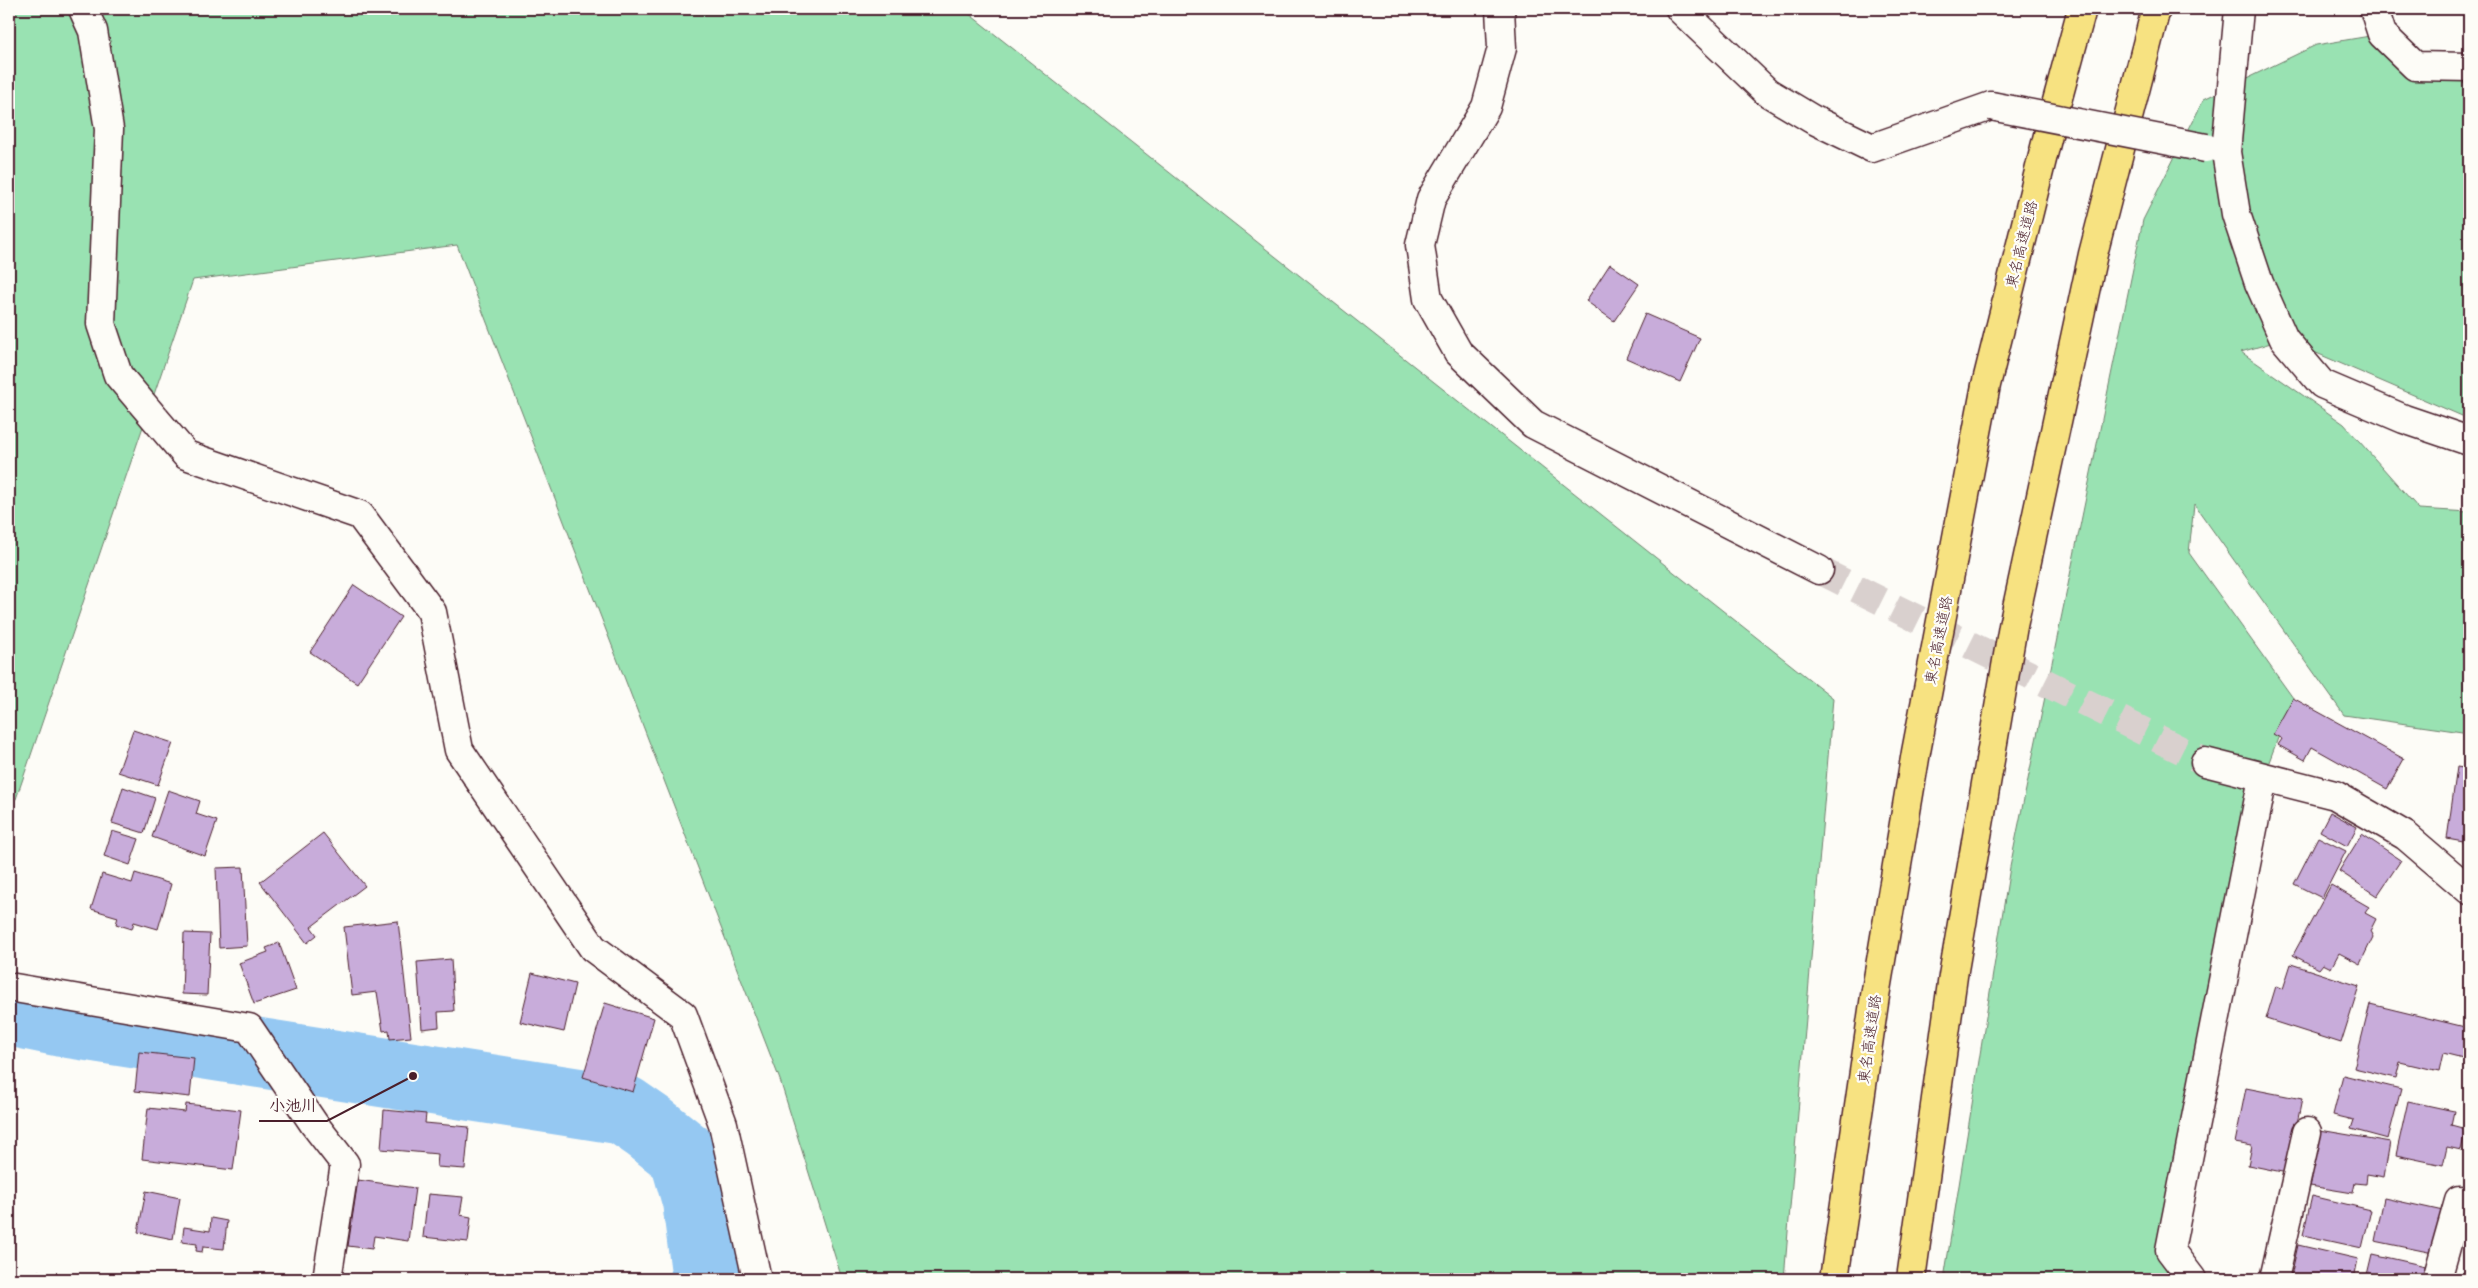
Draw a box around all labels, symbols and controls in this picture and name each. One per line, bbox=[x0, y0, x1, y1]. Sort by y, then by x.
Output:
street label: 東名高速道路 bbox=[2000, 198, 2042, 290]
street label: 東名高速道路 bbox=[1919, 594, 1957, 686]
street label: 東名高速道路 bbox=[1852, 993, 1886, 1085]
callout: 小池川 bbox=[259, 1090, 327, 1121]
text: 小池川 bbox=[269, 1094, 317, 1116]

